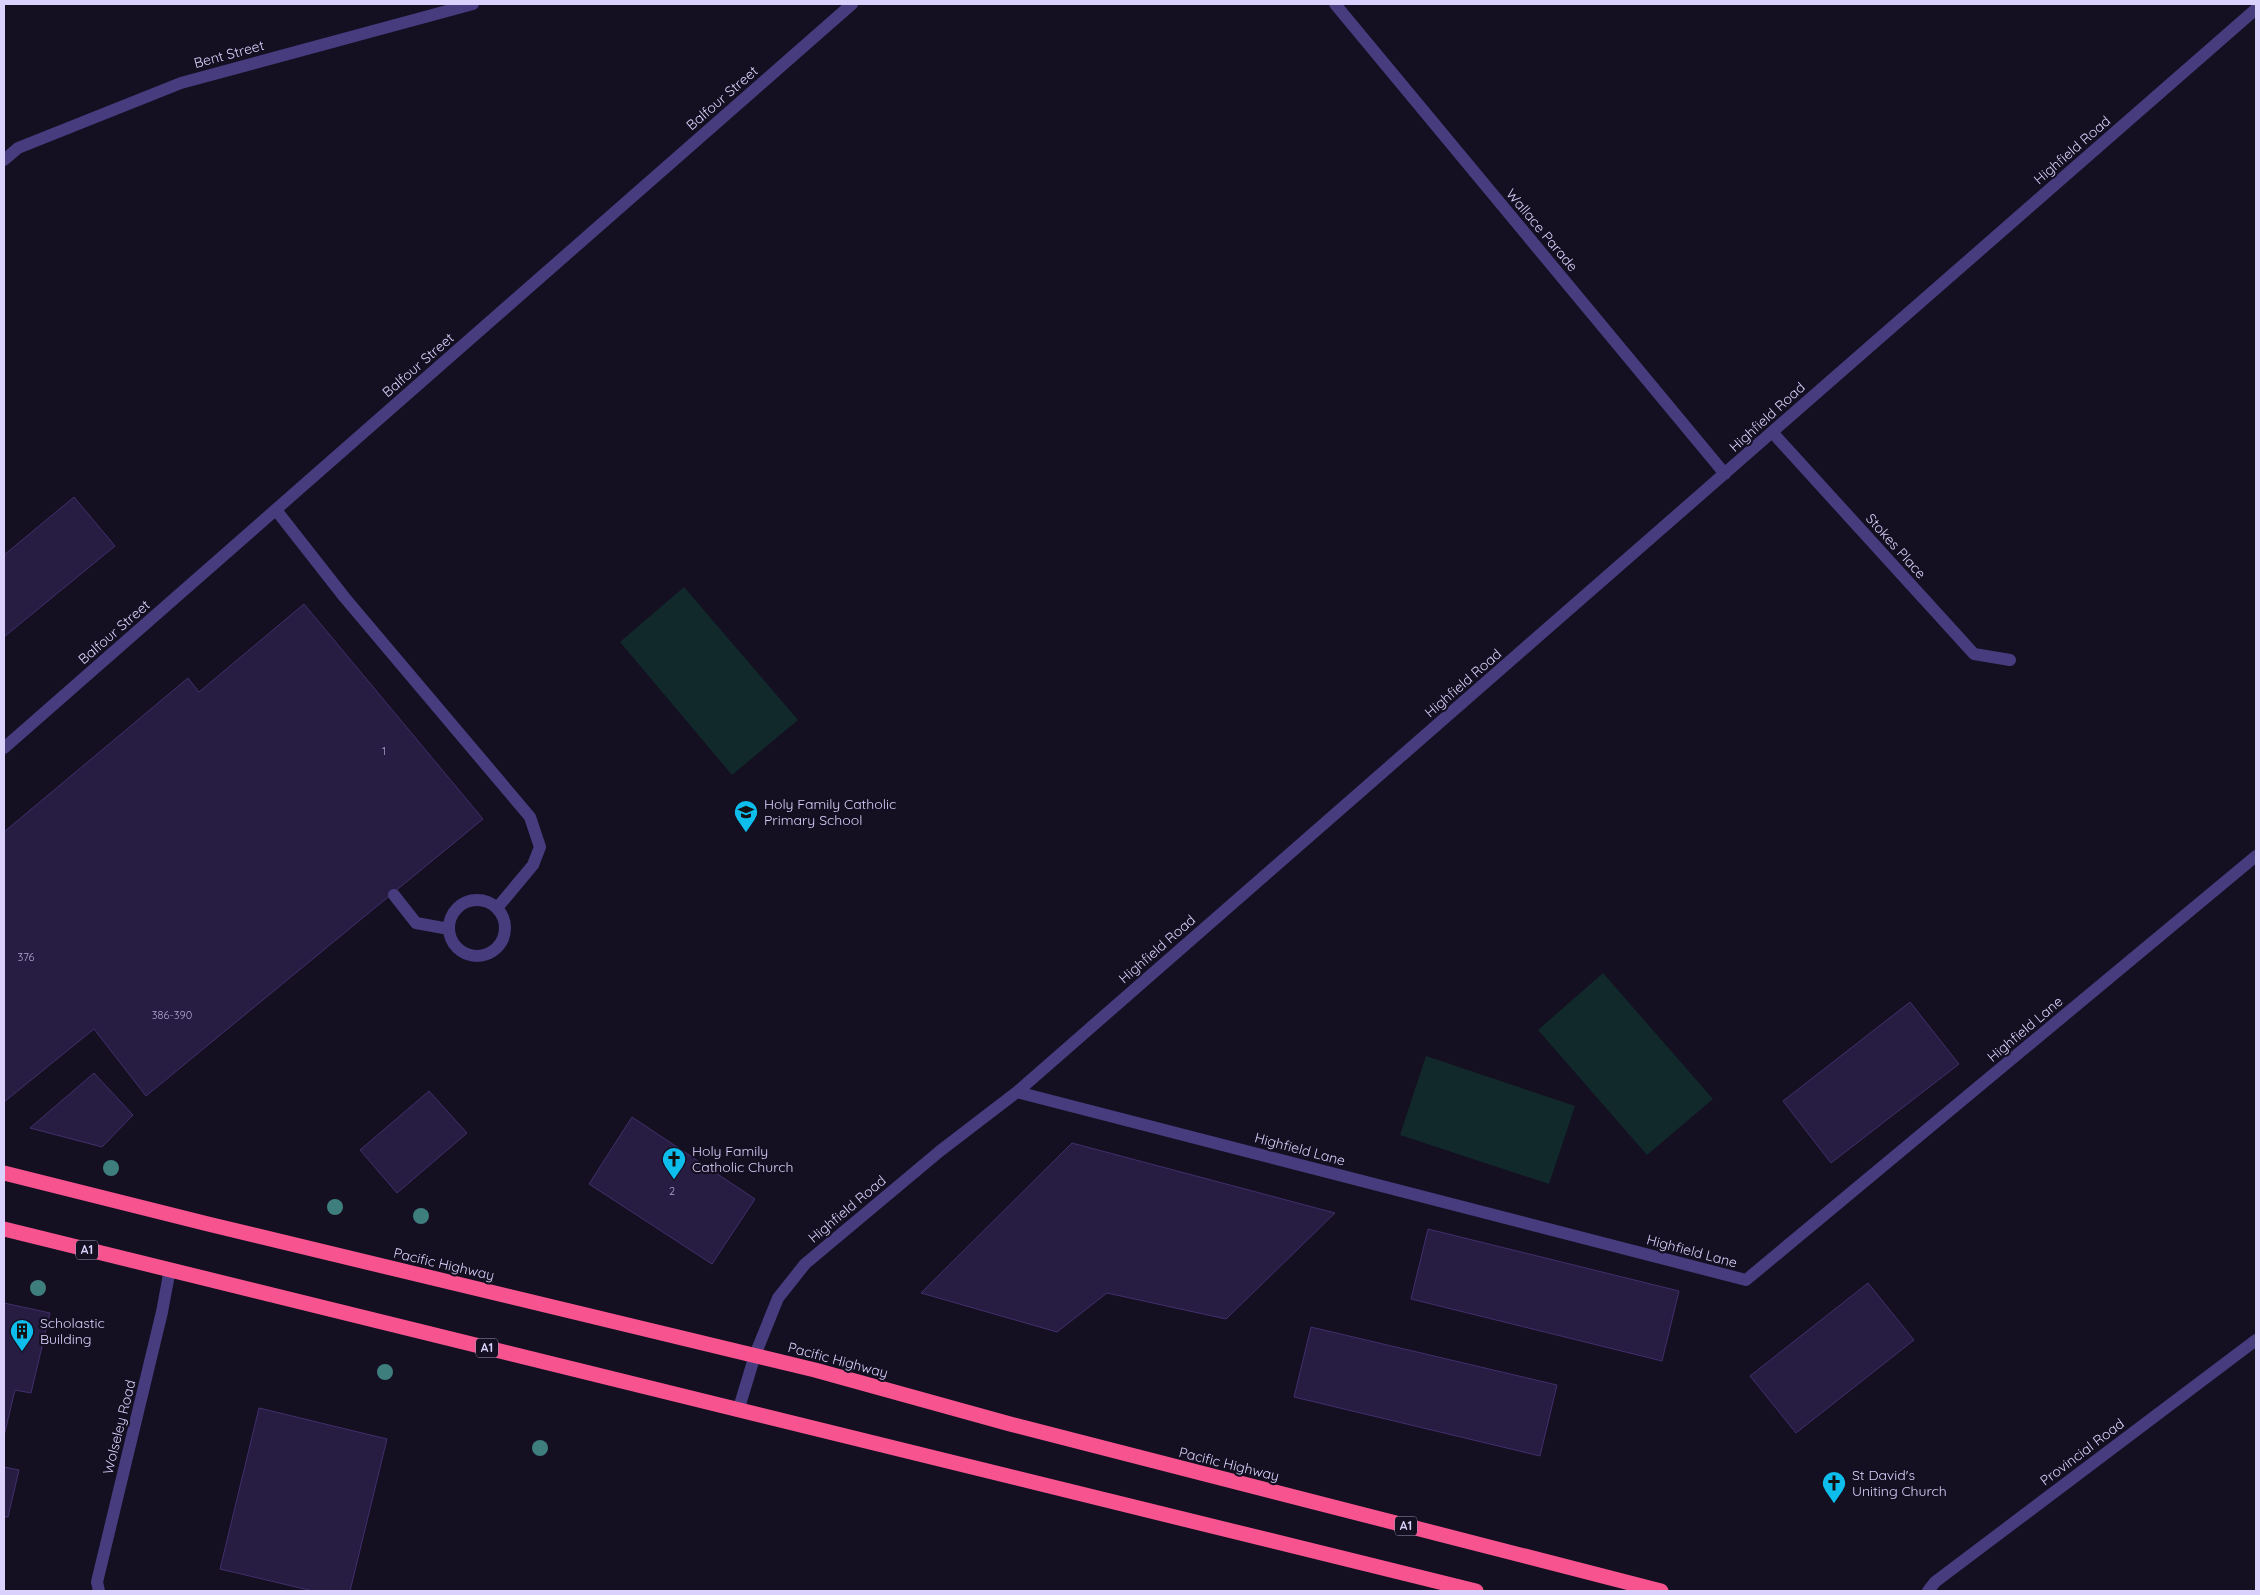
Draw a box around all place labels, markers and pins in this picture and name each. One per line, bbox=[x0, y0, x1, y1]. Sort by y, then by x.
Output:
place label: Holy Family Catholic Primary School bbox=[764, 795, 896, 829]
school or university icon: Holy Family Catholic Primary School bbox=[733, 799, 759, 833]
place label: Holy Family Catholic Church bbox=[692, 1142, 793, 1176]
church icon: Holy Family Catholic Church bbox=[661, 1146, 687, 1180]
place label: Scholastic Building bbox=[40, 1314, 105, 1348]
building icon: Scholastic Building bbox=[9, 1318, 35, 1352]
place label: St David's Uniting Church bbox=[1852, 1466, 1947, 1500]
church icon: St David's Uniting Church bbox=[1821, 1470, 1847, 1504]

